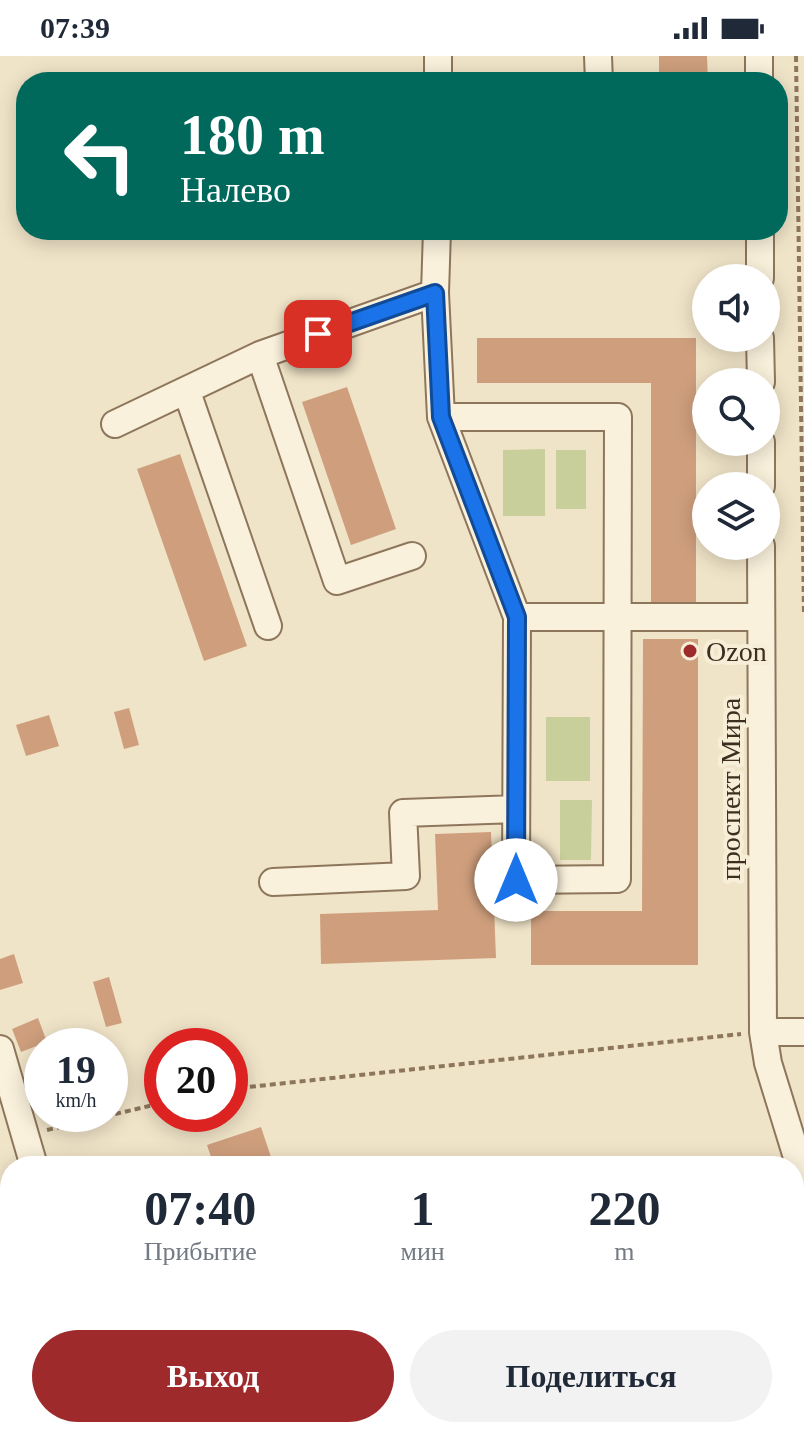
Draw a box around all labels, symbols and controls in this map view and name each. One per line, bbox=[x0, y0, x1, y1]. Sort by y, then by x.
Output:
text: 07:39 bbox=[40, 11, 110, 44]
icon: left bbox=[48, 104, 152, 208]
text: 180 m bbox=[180, 104, 325, 166]
text: Налево bbox=[180, 170, 291, 210]
map controls bbox=[692, 264, 780, 560]
button: sound bbox=[692, 264, 780, 352]
pin bbox=[284, 300, 352, 368]
icon: arrive bbox=[296, 312, 340, 356]
button: search bbox=[692, 368, 780, 456]
button: layers bbox=[692, 472, 780, 560]
place label: Ozon bbox=[706, 636, 767, 667]
marker: Ozon bbox=[681, 642, 699, 660]
street label: проспект Мира bbox=[715, 697, 746, 880]
position arrow bbox=[474, 838, 558, 922]
speed limit sign: 20 bbox=[144, 1028, 248, 1132]
text: 19 bbox=[56, 1047, 96, 1092]
text: km/h bbox=[55, 1089, 97, 1111]
text: 07:40 bbox=[144, 1182, 256, 1235]
text: 1 bbox=[411, 1182, 435, 1235]
text: 220 bbox=[588, 1182, 660, 1235]
text: Прибытие bbox=[144, 1237, 257, 1266]
text: мин bbox=[400, 1237, 445, 1266]
text: m bbox=[614, 1237, 634, 1266]
button: Выход bbox=[32, 1330, 394, 1422]
button: Поделиться bbox=[410, 1330, 772, 1422]

